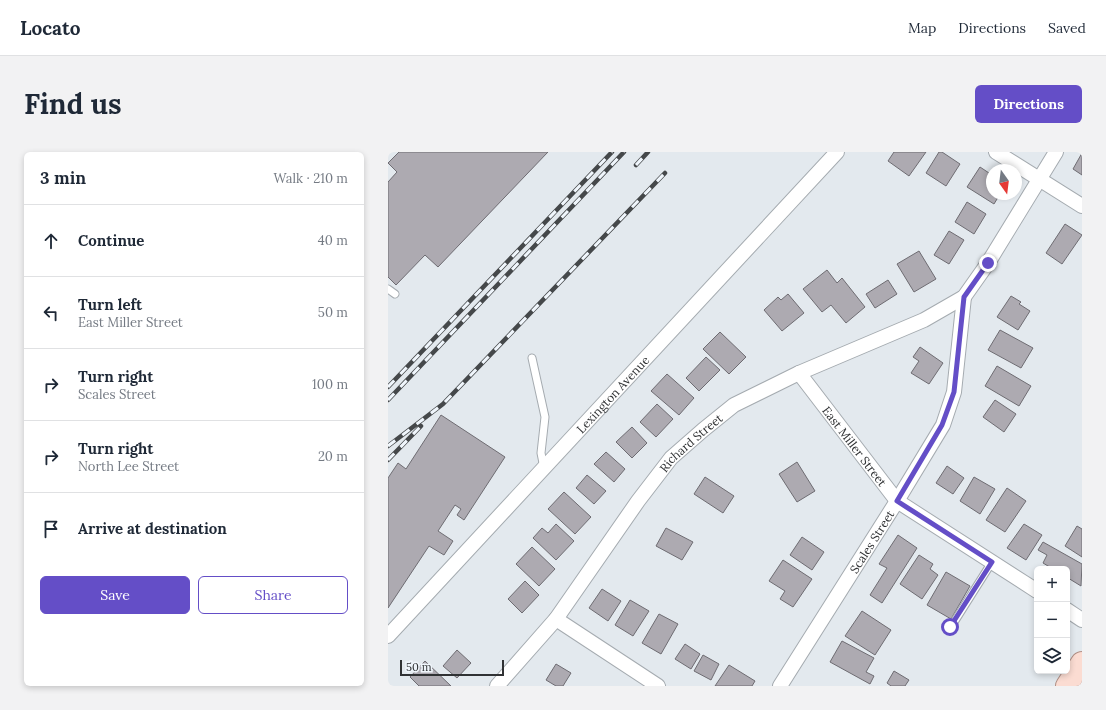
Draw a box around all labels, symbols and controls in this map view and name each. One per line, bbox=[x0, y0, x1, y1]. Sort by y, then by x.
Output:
text: Locato bbox=[20, 16, 81, 40]
text: Map bbox=[908, 19, 936, 37]
text: Directions bbox=[958, 19, 1026, 37]
text: Saved bbox=[1048, 19, 1086, 37]
button: Directions bbox=[975, 85, 1082, 123]
text: Find us bbox=[24, 86, 122, 122]
north arrow bbox=[986, 164, 1022, 200]
text: 3 min bbox=[40, 167, 86, 189]
text: Walk · 210 m bbox=[273, 170, 348, 187]
icon: ahead bbox=[40, 230, 62, 252]
text: Continue bbox=[78, 231, 144, 250]
text: 40 m bbox=[318, 232, 348, 249]
route end bbox=[979, 254, 997, 272]
text: Turn left bbox=[78, 295, 142, 314]
icon: left bbox=[40, 302, 62, 324]
text: 50 m bbox=[318, 304, 348, 321]
text: East Miller Street bbox=[78, 314, 183, 331]
street label: Lexington Avenue bbox=[573, 352, 652, 436]
text: Turn right bbox=[78, 367, 154, 386]
icon: right bbox=[40, 374, 62, 396]
text: 100 m bbox=[312, 376, 348, 393]
text: Scales Street bbox=[78, 386, 156, 403]
street label: East Miller Street bbox=[820, 403, 891, 489]
street label: Richard Street bbox=[656, 410, 725, 475]
text: Turn right bbox=[78, 439, 154, 458]
icon: right bbox=[40, 446, 62, 468]
text: 20 m bbox=[318, 448, 348, 465]
text: North Lee Street bbox=[78, 458, 179, 475]
street label: Scales Street bbox=[846, 507, 897, 576]
icon: arrive bbox=[40, 518, 62, 540]
text: Arrive at destination bbox=[78, 519, 227, 538]
map controls bbox=[1034, 566, 1070, 674]
button: + bbox=[1034, 566, 1070, 602]
button: Save bbox=[40, 576, 190, 614]
button: Share bbox=[198, 576, 348, 614]
button: − bbox=[1034, 602, 1070, 638]
route start bbox=[941, 618, 959, 636]
button: layers bbox=[1034, 638, 1070, 674]
scale bar bbox=[400, 658, 504, 677]
text: 50 m bbox=[406, 660, 432, 674]

